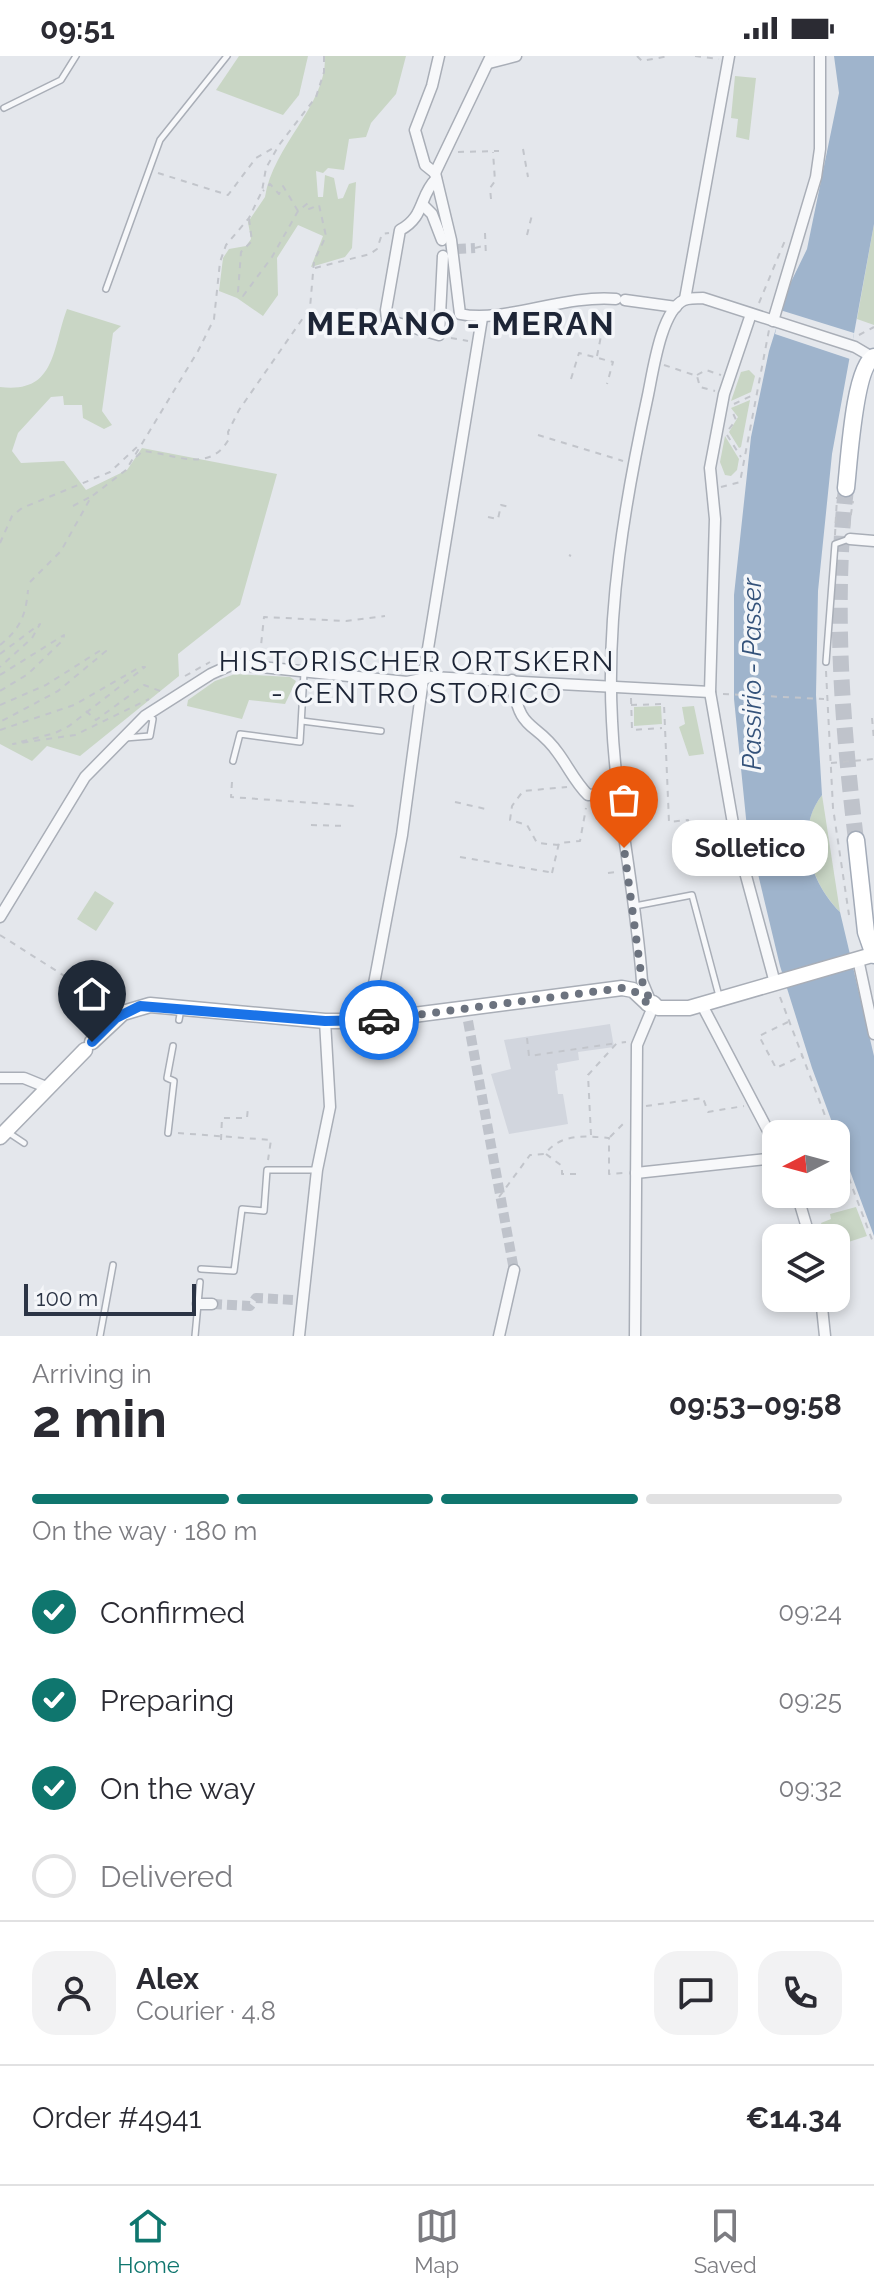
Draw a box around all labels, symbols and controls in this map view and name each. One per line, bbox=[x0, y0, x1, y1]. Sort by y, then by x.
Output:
text: 09:51 bbox=[40, 11, 115, 46]
district label: MERANO - MERAN bbox=[306, 305, 616, 342]
water label: Passirio - Passer bbox=[737, 577, 767, 770]
district label: HISTORISCHER ORTSKERN - CENTRO STORICO bbox=[219, 645, 615, 710]
pin bbox=[590, 766, 658, 848]
icon: bag bbox=[602, 778, 646, 822]
callout: Solletico bbox=[672, 820, 828, 876]
text: Solletico bbox=[695, 833, 805, 863]
pin bbox=[58, 960, 126, 1042]
icon: home bbox=[70, 972, 114, 1016]
courier bbox=[339, 980, 419, 1060]
icon: car bbox=[357, 998, 401, 1042]
north arrow bbox=[762, 1120, 850, 1208]
map controls bbox=[762, 1120, 850, 1312]
button: layers bbox=[762, 1224, 850, 1312]
scale bar bbox=[24, 1280, 196, 1316]
text: 100 m bbox=[36, 1285, 98, 1311]
text: Arriving in bbox=[32, 1359, 152, 1389]
text: 09:53–09:58 bbox=[669, 1387, 842, 1422]
text: 2 min bbox=[32, 1388, 167, 1449]
text: On the way · 180 m bbox=[32, 1516, 257, 1546]
icon: check bbox=[32, 1590, 76, 1634]
text: Confirmed bbox=[100, 1595, 245, 1630]
text: 09:24 bbox=[778, 1597, 842, 1627]
icon: check bbox=[32, 1678, 76, 1722]
text: Preparing bbox=[100, 1683, 234, 1718]
text: 09:25 bbox=[778, 1685, 842, 1715]
icon: check bbox=[32, 1766, 76, 1810]
text: On the way bbox=[100, 1771, 256, 1806]
text: 09:32 bbox=[779, 1773, 842, 1803]
text: Delivered bbox=[100, 1859, 233, 1894]
button: person bbox=[32, 1951, 116, 2035]
button: chat bbox=[654, 1951, 738, 2035]
button: phone bbox=[758, 1951, 842, 2035]
text: Alex bbox=[136, 1961, 199, 1996]
text: Courier · 4.8 bbox=[136, 1996, 276, 2026]
text: Order #4941 bbox=[32, 2100, 202, 2135]
text: €14.34 bbox=[745, 2100, 842, 2135]
tab: Home bbox=[117, 2204, 180, 2278]
tab: Map bbox=[414, 2204, 459, 2278]
tab: Saved bbox=[694, 2204, 757, 2278]

